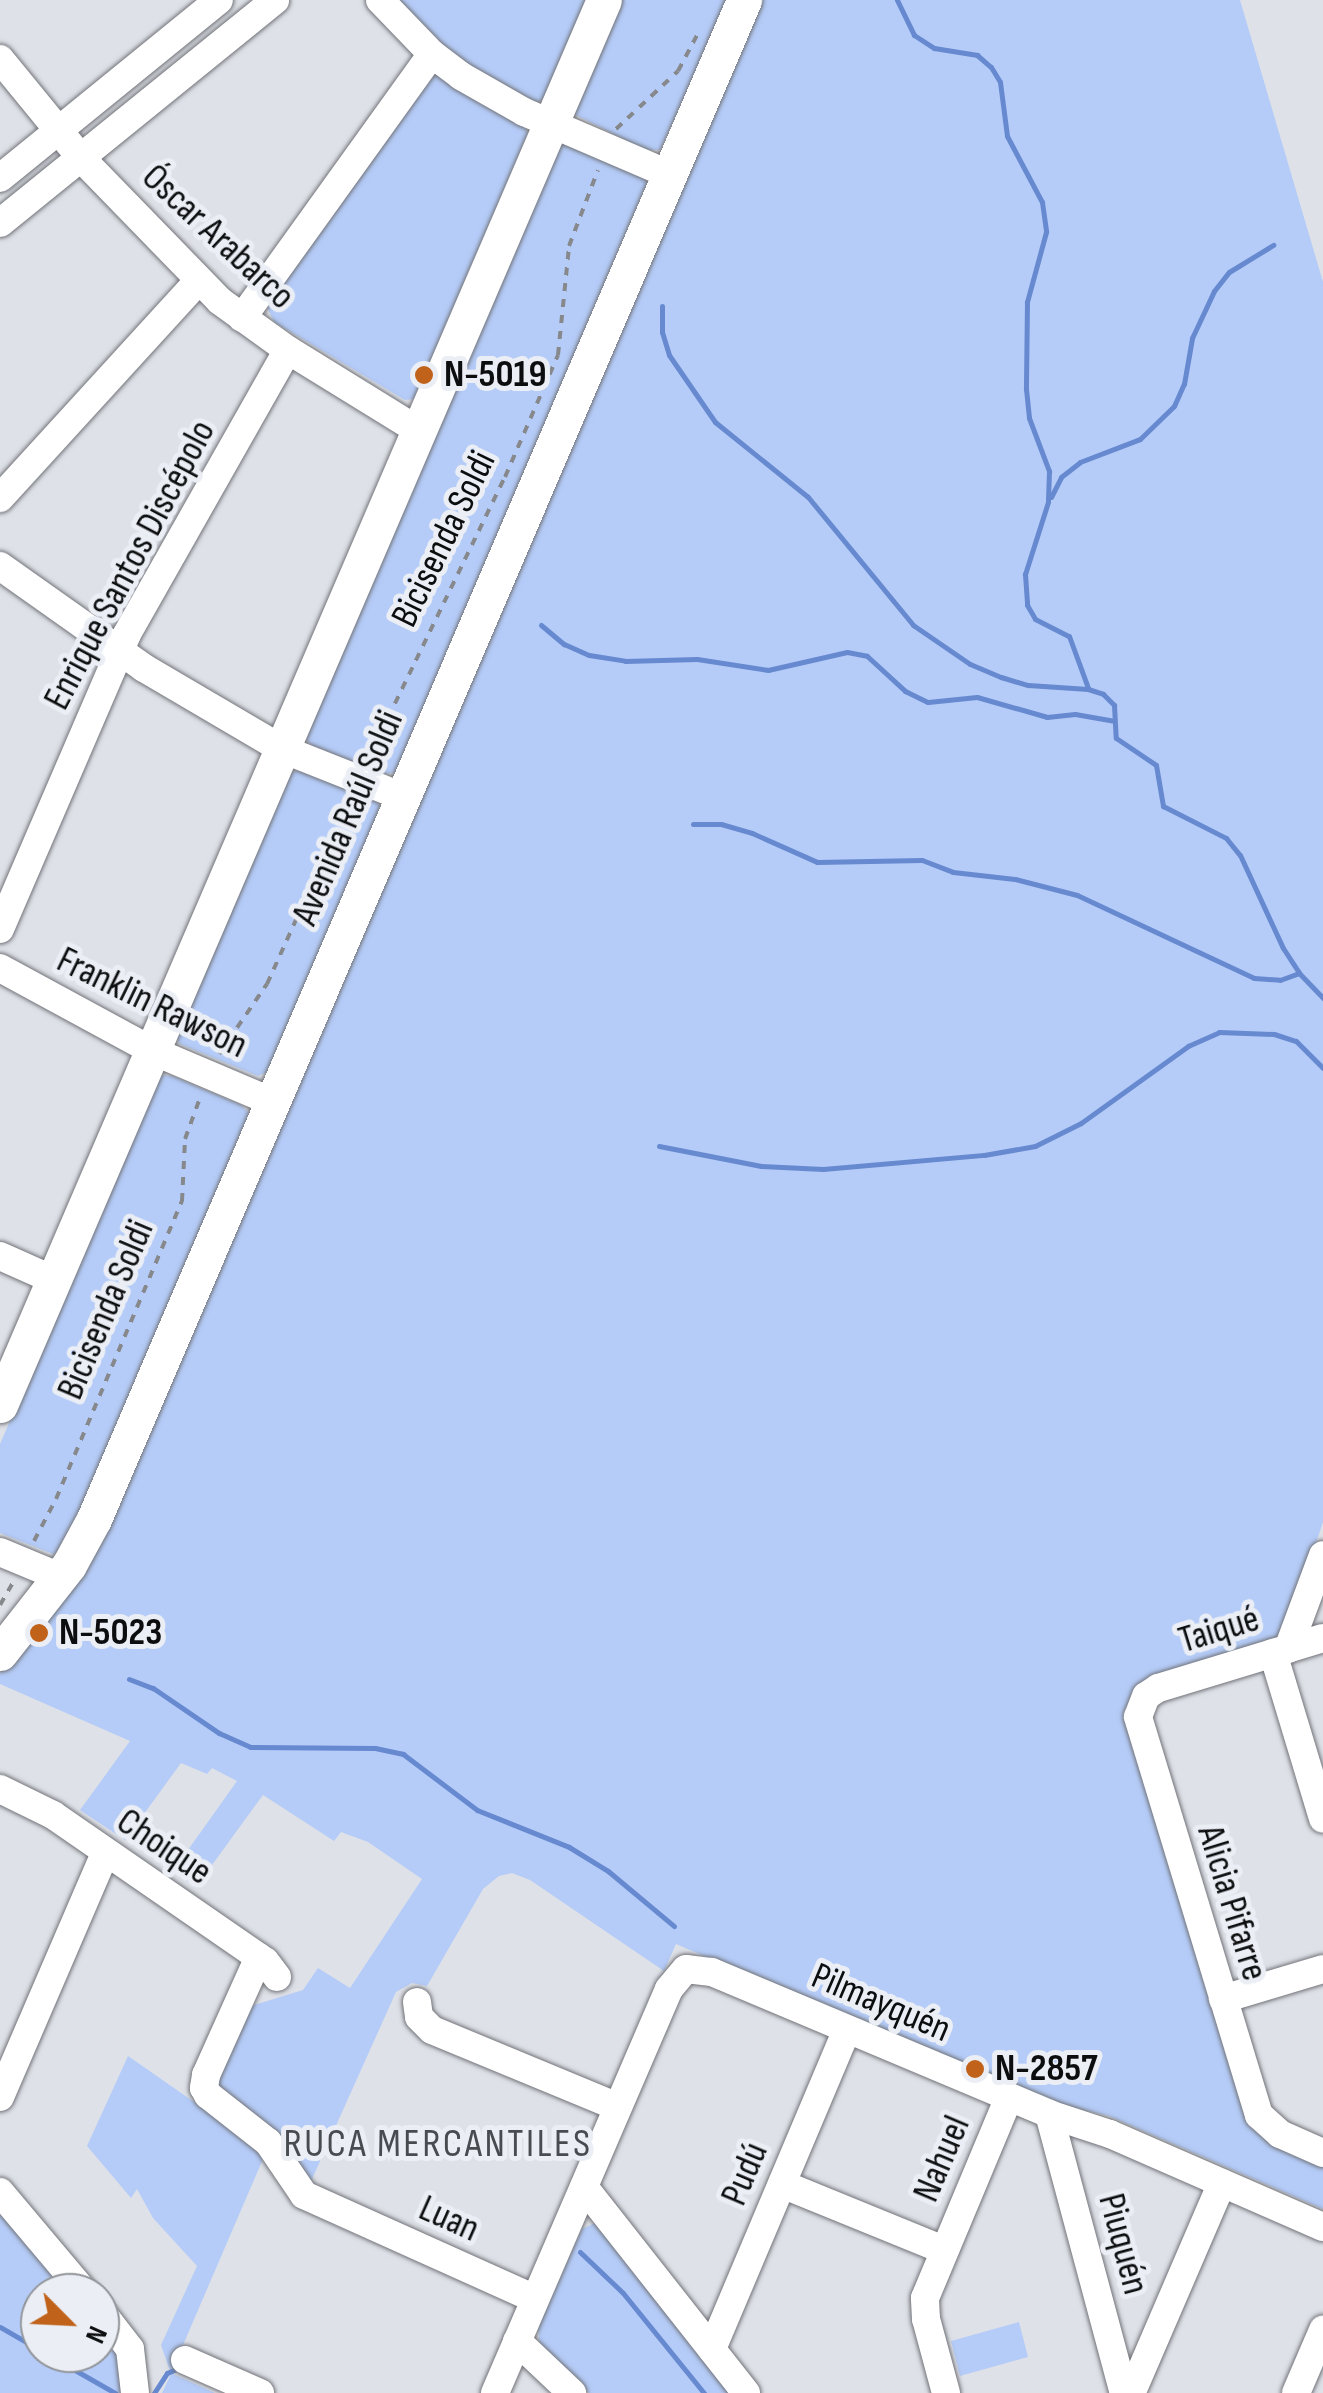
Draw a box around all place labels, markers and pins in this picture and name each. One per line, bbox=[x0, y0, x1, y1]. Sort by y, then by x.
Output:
place label: N-5019 bbox=[444, 352, 547, 398]
marker: N-5019 bbox=[413, 364, 435, 386]
place label: N-5023 bbox=[59, 1610, 162, 1656]
marker: N-5023 bbox=[28, 1622, 50, 1644]
place label: N-2857 bbox=[995, 2046, 1098, 2092]
marker: N-2857 bbox=[964, 2058, 986, 2080]

